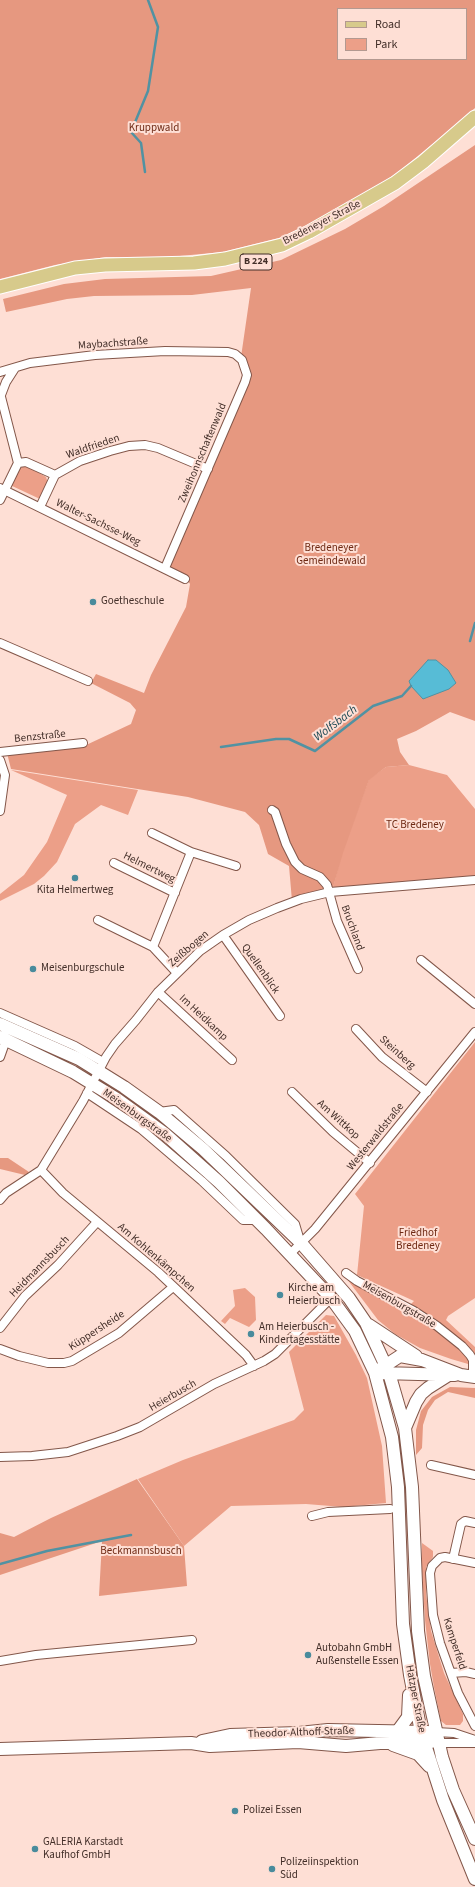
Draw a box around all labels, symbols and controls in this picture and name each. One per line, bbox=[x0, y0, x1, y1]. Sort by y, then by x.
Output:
legend bbox=[337, 8, 467, 60]
text: Road bbox=[375, 16, 401, 33]
text: Park bbox=[375, 36, 397, 53]
park label: Kruppwald bbox=[129, 122, 179, 136]
street label: Bredeneyer Straße bbox=[281, 198, 363, 248]
road number: B 224 bbox=[240, 254, 272, 270]
street label: Maybachstraße bbox=[78, 335, 148, 353]
street label: Zweihonnschaftenwald bbox=[176, 401, 230, 505]
street label: Waldfrieden bbox=[65, 432, 121, 462]
street label: Walter-Sachsse-Weg bbox=[53, 497, 143, 549]
park label: Bredeneyer Gemeindewald bbox=[296, 542, 366, 568]
place label: Goetheschule bbox=[101, 595, 164, 609]
marker: Goetheschule bbox=[88, 597, 98, 607]
water label: Wolfsbach bbox=[311, 703, 361, 745]
street label: Benzstraße bbox=[14, 728, 66, 746]
park label: TC Bredeney bbox=[386, 819, 444, 833]
street label: Helmertweg bbox=[121, 850, 177, 886]
marker: Kita Helmertweg bbox=[70, 873, 80, 883]
place label: Kita Helmertweg bbox=[37, 884, 113, 898]
street label: Bruchland bbox=[338, 903, 366, 953]
street label: Zeißbogen bbox=[166, 928, 212, 970]
street label: Quellenblick bbox=[238, 942, 282, 996]
place label: Meisenburgschule bbox=[41, 962, 124, 976]
marker: Meisenburgschule bbox=[28, 964, 38, 974]
street label: Im Heidkamp bbox=[176, 992, 230, 1044]
street label: Steinberg bbox=[376, 1033, 418, 1073]
street label: Meisenburgstraße bbox=[100, 1086, 174, 1146]
street label: Am Wittkop bbox=[314, 1097, 362, 1143]
street label: Westerwaldstraße bbox=[345, 1101, 407, 1173]
street label: Am Kohlenkämpchen bbox=[115, 1221, 197, 1295]
park label: Friedhof Bredeney bbox=[396, 1227, 440, 1253]
street label: Heidmannsbusch bbox=[7, 1233, 73, 1301]
street label: Meisenburgstraße bbox=[360, 1279, 438, 1331]
place label: Kirche am Heierbusch bbox=[288, 1282, 340, 1308]
marker: Kirche am Heierbusch bbox=[275, 1290, 285, 1300]
street label: Küppersheide bbox=[67, 1308, 127, 1354]
place label: Am Heierbusch - Kindertagesstätte bbox=[259, 1321, 340, 1347]
marker: Am Heierbusch - Kindertagesstätte bbox=[246, 1329, 256, 1339]
street label: Heierbusch bbox=[147, 1377, 199, 1415]
park label: Beckmannsbusch bbox=[100, 1545, 182, 1559]
street label: Kamperfeld bbox=[439, 1616, 469, 1672]
place label: Autobahn GmbH Außenstelle Essen bbox=[316, 1642, 399, 1668]
marker: Autobahn GmbH Außenstelle Essen bbox=[303, 1650, 313, 1660]
street label: Hatzper Straße bbox=[402, 1664, 428, 1734]
street label: Theodor-Althoff-Straße bbox=[248, 1725, 354, 1741]
place label: Polizei Essen bbox=[243, 1804, 302, 1818]
marker: Polizei Essen bbox=[230, 1806, 240, 1816]
place label: GALERIA Karstadt Kaufhof GmbH bbox=[43, 1836, 123, 1862]
marker: GALERIA Karstadt Kaufhof GmbH bbox=[30, 1844, 40, 1854]
place label: Polizeiinspektion Süd bbox=[280, 1856, 359, 1882]
marker: Polizeiinspektion Süd bbox=[267, 1864, 277, 1874]

